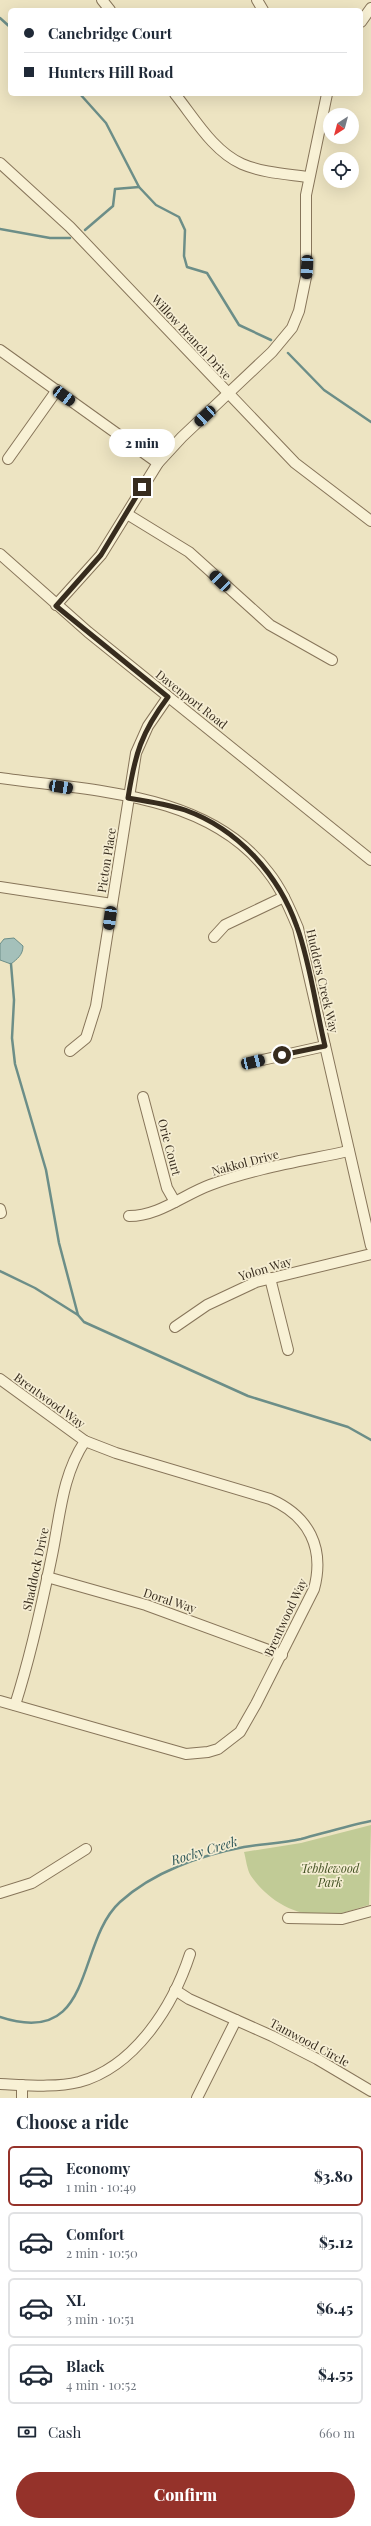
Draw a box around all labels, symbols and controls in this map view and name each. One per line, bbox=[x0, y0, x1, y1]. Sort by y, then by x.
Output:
text: Canebridge Court bbox=[48, 23, 172, 43]
text: Hunters Hill Road bbox=[48, 62, 173, 82]
north arrow bbox=[323, 108, 359, 144]
map controls bbox=[323, 108, 359, 188]
button: locate bbox=[323, 152, 359, 188]
car bbox=[300, 255, 314, 279]
street label: Willow Branch Drive bbox=[148, 290, 235, 383]
car bbox=[51, 384, 77, 408]
car bbox=[192, 403, 218, 429]
callout: 2 min bbox=[109, 429, 175, 457]
text: 2 min bbox=[125, 434, 159, 451]
route end bbox=[133, 478, 151, 496]
car bbox=[207, 568, 233, 594]
street label: Davenport Road bbox=[153, 666, 231, 732]
car bbox=[48, 779, 74, 795]
street label: Picton Place bbox=[93, 826, 119, 894]
car bbox=[102, 905, 118, 931]
street label: Hudders Creek Way bbox=[303, 927, 343, 1035]
route start bbox=[273, 1046, 291, 1064]
car bbox=[240, 1053, 266, 1071]
street label: Orie Court bbox=[155, 1117, 185, 1178]
street label: Nakkol Drive bbox=[210, 1145, 280, 1179]
street label: Yolon Way bbox=[236, 1252, 293, 1284]
street label: Brentwood Way bbox=[11, 1369, 89, 1431]
street label: Shaddock Drive bbox=[18, 1526, 52, 1612]
street label: Brentwood Way bbox=[260, 1576, 310, 1658]
street label: Doral Way bbox=[141, 1584, 199, 1616]
water label: Rocky Creek bbox=[168, 1832, 240, 1868]
park label: Tebblewood Park bbox=[301, 1860, 360, 1890]
street label: Tamwood Circle bbox=[267, 2014, 353, 2070]
text: Choose a ride bbox=[16, 2110, 129, 2134]
icon: car bbox=[18, 2158, 54, 2194]
text: Economy bbox=[66, 2158, 130, 2178]
text: $3.80 bbox=[314, 2166, 353, 2186]
text: 1 min · 10:49 bbox=[66, 2178, 136, 2195]
icon: car bbox=[18, 2224, 54, 2260]
text: Comfort bbox=[66, 2224, 124, 2244]
text: $5.12 bbox=[319, 2232, 353, 2252]
text: 2 min · 10:50 bbox=[66, 2244, 138, 2261]
icon: car bbox=[18, 2290, 54, 2326]
text: XL bbox=[66, 2290, 86, 2310]
text: $6.45 bbox=[316, 2298, 353, 2318]
text: 3 min · 10:51 bbox=[66, 2310, 134, 2327]
icon: car bbox=[18, 2356, 54, 2392]
text: Black bbox=[66, 2356, 105, 2376]
text: $4.55 bbox=[318, 2364, 353, 2384]
text: 4 min · 10:52 bbox=[66, 2376, 136, 2393]
icon: cash bbox=[16, 2421, 38, 2443]
text: Cash bbox=[48, 2422, 81, 2442]
text: 660 m bbox=[319, 2424, 355, 2441]
button: Confirm bbox=[16, 2472, 355, 2518]

